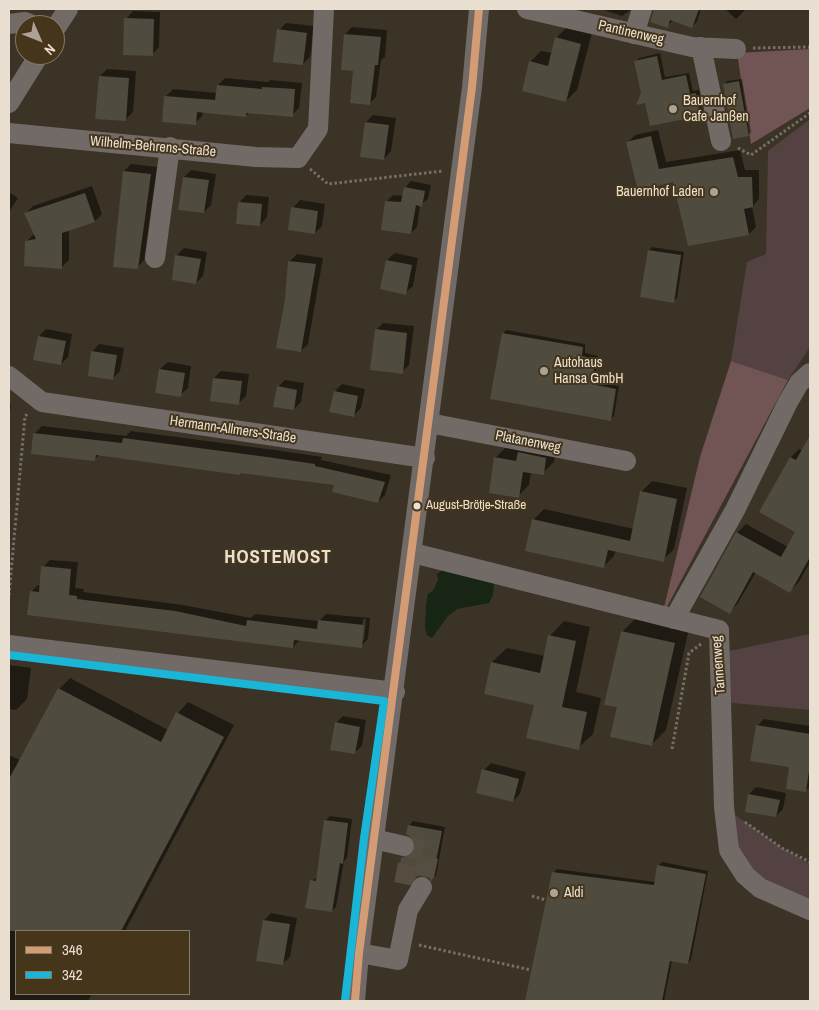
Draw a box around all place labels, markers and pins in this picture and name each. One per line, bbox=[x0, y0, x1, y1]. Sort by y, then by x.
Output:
place label: Bauernhof Cafe Janßen bbox=[683, 93, 749, 125]
marker: Bauernhof Cafe Janßen bbox=[667, 103, 679, 115]
place label: Bauernhof Laden bbox=[616, 184, 704, 200]
marker: Bauernhof Laden bbox=[708, 186, 720, 198]
place label: Autohaus Hansa GmbH bbox=[554, 355, 624, 388]
marker: Autohaus Hansa GmbH bbox=[538, 365, 550, 377]
place label: August-Brötje-Straße bbox=[426, 498, 526, 514]
marker: August-Brötje-Straße bbox=[412, 501, 422, 511]
place label: Aldi bbox=[564, 885, 584, 901]
marker: Aldi bbox=[548, 887, 560, 899]

